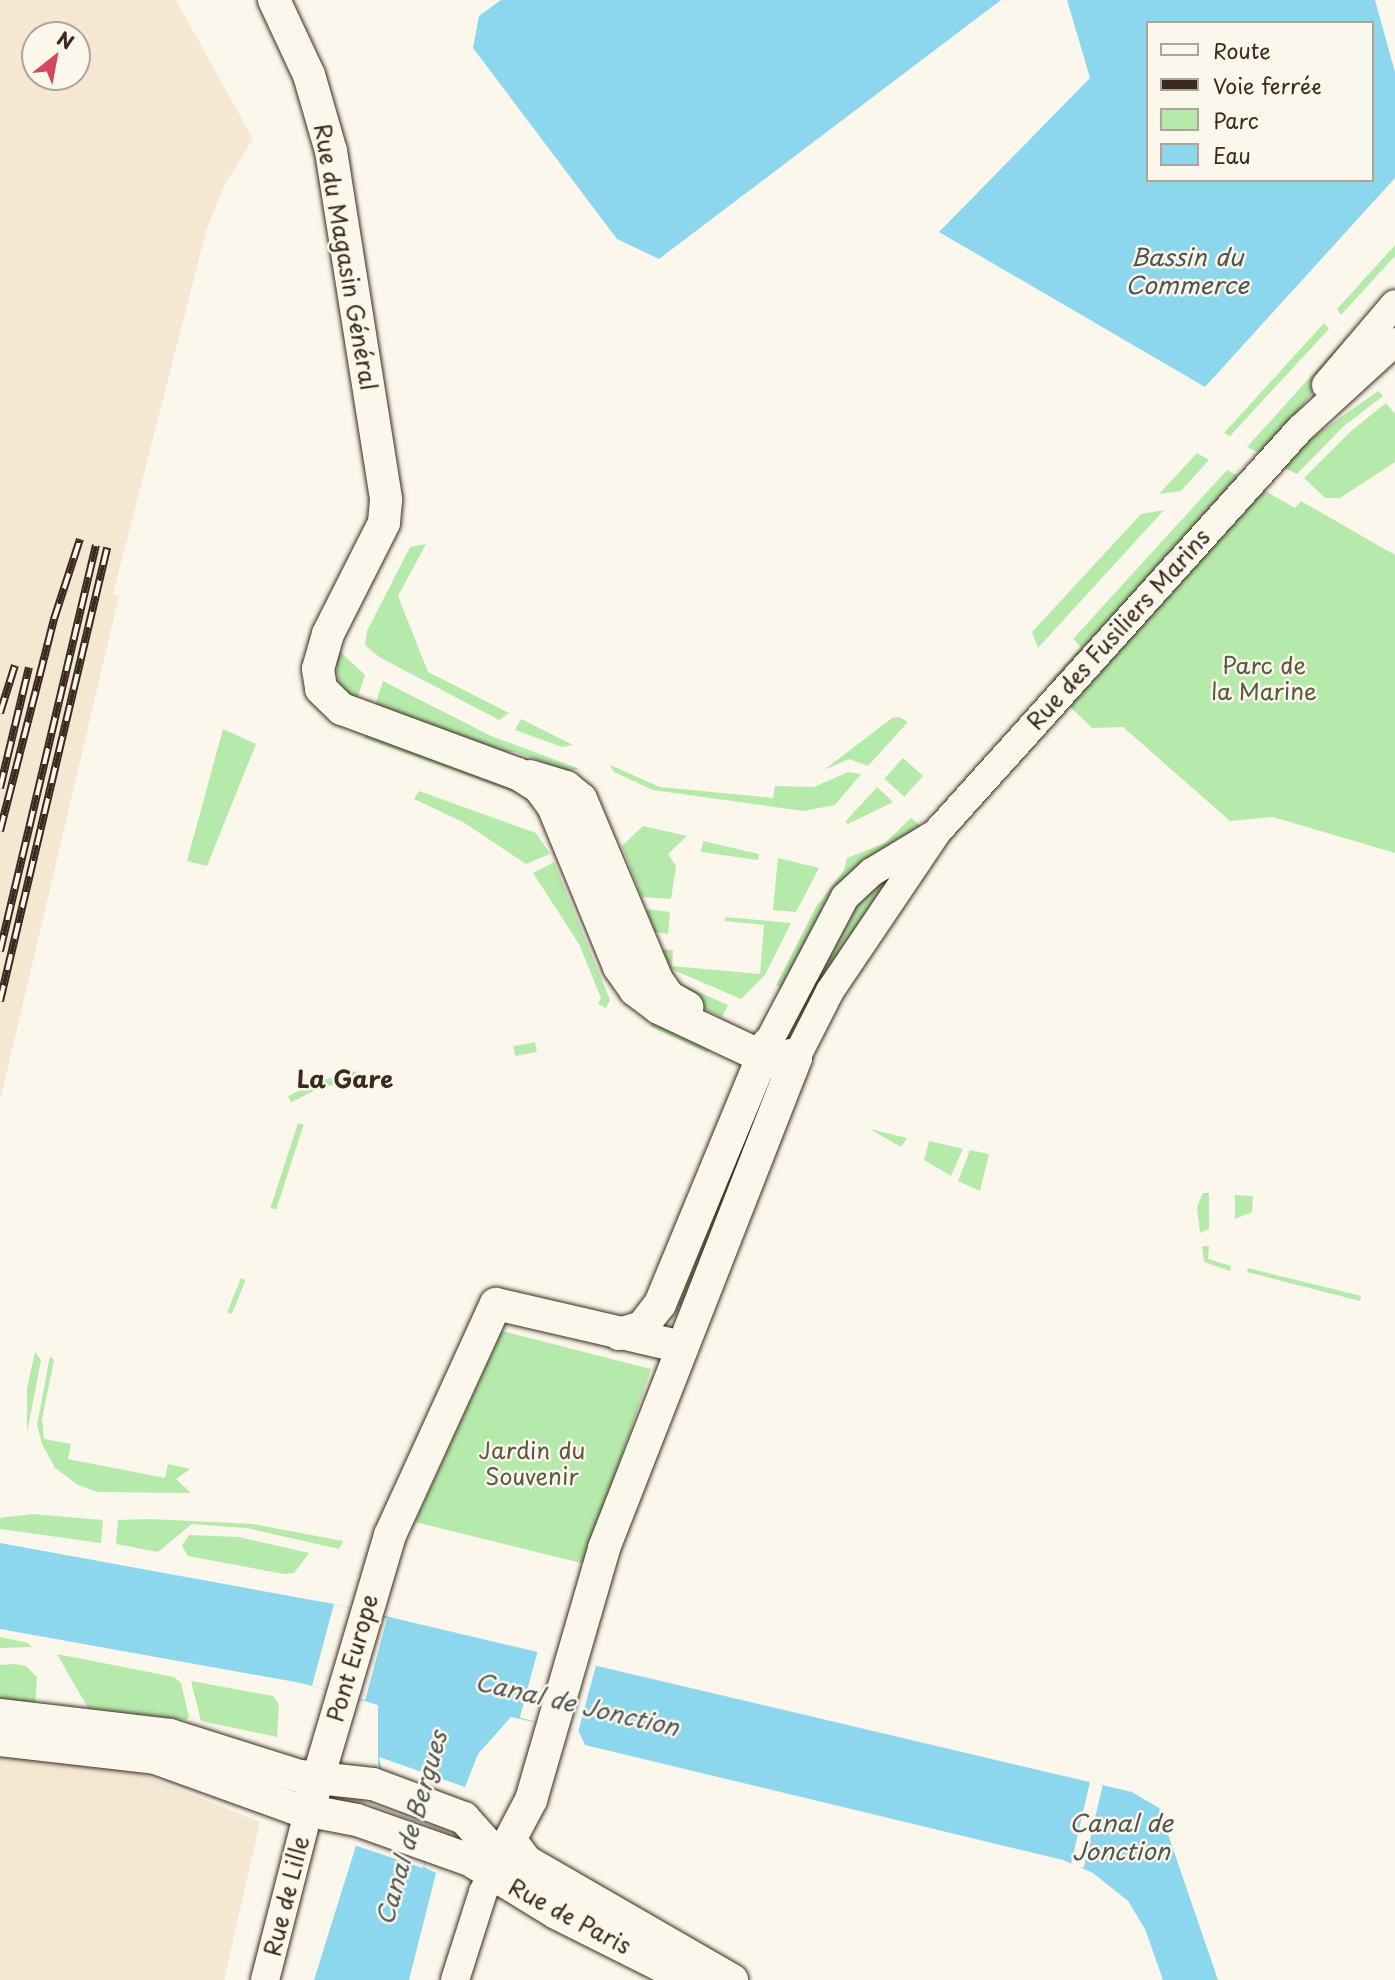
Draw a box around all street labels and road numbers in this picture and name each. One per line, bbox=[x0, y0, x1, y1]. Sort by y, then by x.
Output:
street label: Rue du Magasin Général bbox=[309, 120, 383, 394]
street label: Rue des Fusiliers Marins bbox=[1019, 521, 1217, 737]
street label: Pont Europe bbox=[320, 1590, 384, 1726]
street label: Rue de Lille bbox=[257, 1831, 315, 1961]
street label: Rue de Paris bbox=[503, 1871, 637, 1961]

